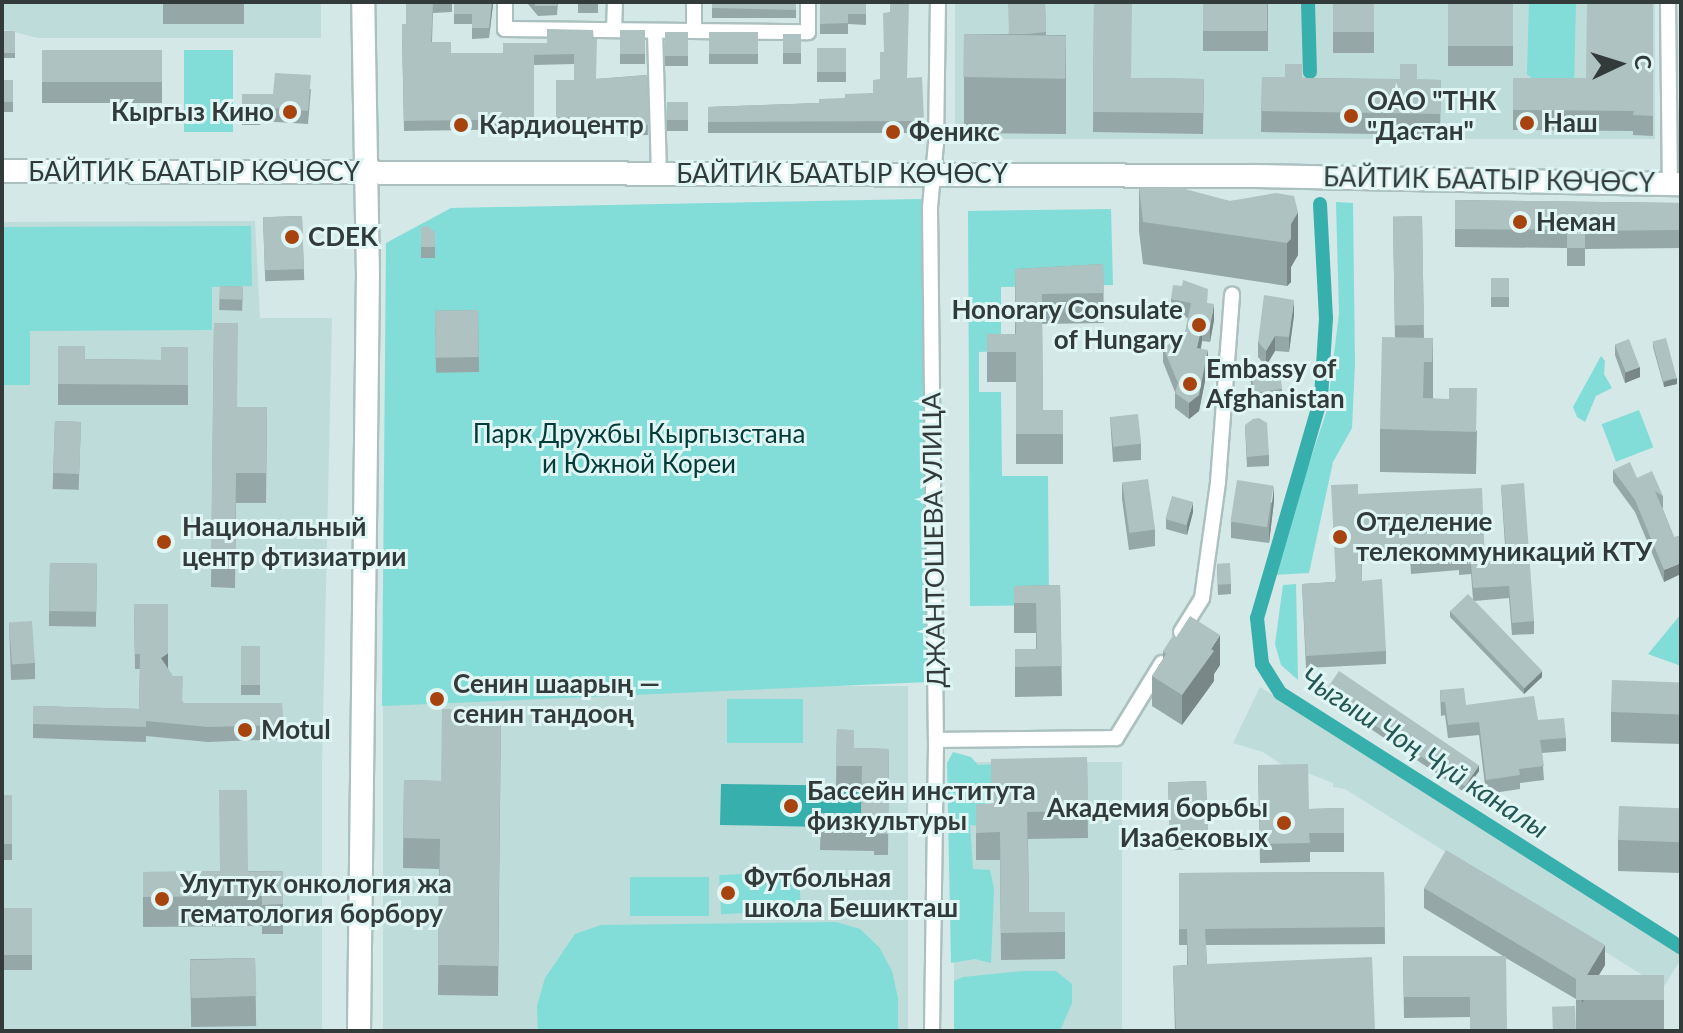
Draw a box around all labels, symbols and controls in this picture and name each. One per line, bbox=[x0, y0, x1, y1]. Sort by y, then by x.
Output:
north arrow bbox=[1579, 24, 1659, 104]
text: С bbox=[1629, 54, 1657, 70]
place label: ОАО "ТНК "Дастан" bbox=[1367, 85, 1496, 146]
place label: Кыргыз Кино bbox=[111, 96, 274, 128]
marker: Кыргыз Кино bbox=[281, 103, 299, 121]
marker: ОАО "ТНК "Дастан" bbox=[1342, 107, 1360, 125]
place label: Наш bbox=[1543, 107, 1598, 139]
place label: Кардиоцентр bbox=[479, 109, 644, 141]
marker: Кардиоцентр bbox=[450, 114, 472, 136]
marker: Наш bbox=[1518, 114, 1536, 132]
place label: Феникс bbox=[909, 116, 1000, 148]
marker: Феникс bbox=[884, 123, 902, 141]
street label: БАЙТИК БААТЫР КӨЧӨСҮ bbox=[28, 156, 360, 188]
street label: БАЙТИК БААТЫР КӨЧӨСҮ bbox=[676, 158, 1008, 190]
street label: БАЙТИК БААТЫР КӨЧӨСҮ bbox=[1323, 162, 1655, 198]
place label: Неман bbox=[1536, 206, 1616, 238]
marker: Неман bbox=[1511, 213, 1529, 231]
place label: CDEK bbox=[308, 221, 378, 253]
marker: CDEK bbox=[283, 228, 301, 246]
place label: Honorary Consulate of Hungary bbox=[951, 294, 1183, 356]
marker: Honorary Consulate of Hungary bbox=[1190, 316, 1208, 334]
place label: Embassy of Afghanistan bbox=[1206, 353, 1345, 414]
marker: Embassy of Afghanistan bbox=[1181, 375, 1199, 393]
street label: ДЖАНТОШЕВА УЛИЦА bbox=[916, 392, 952, 688]
park label: Парк Дружбы Кыргызстана и Южной Кореи bbox=[473, 418, 805, 480]
place label: Отделение телекоммуникаций КТУ bbox=[1356, 506, 1652, 568]
place label: Национальный центр фтизиатрии bbox=[182, 511, 406, 572]
marker: Отделение телекоммуникаций КТУ bbox=[1331, 528, 1349, 546]
marker: Национальный центр фтизиатрии bbox=[153, 531, 175, 553]
water label: Чыгыш Чоң Чүй каналы bbox=[1295, 659, 1555, 845]
place label: Сенин шаарың — сенин тандооң bbox=[453, 668, 660, 730]
marker: Сенин шаарың — сенин тандооң bbox=[428, 690, 446, 708]
place label: Motul bbox=[261, 714, 331, 746]
marker: Motul bbox=[236, 721, 254, 739]
place label: Бассейн института физкультуры bbox=[807, 775, 1036, 836]
place label: Академия борьбы Изабековых bbox=[1047, 792, 1268, 854]
marker: Бассейн института физкультуры bbox=[782, 797, 800, 815]
marker: Академия борьбы Изабековых bbox=[1275, 814, 1293, 832]
place label: Футбольная школа Бешикташ bbox=[744, 862, 958, 924]
place label: Улуттук онкология жа гематология борбору bbox=[180, 868, 452, 930]
marker: Футбольная школа Бешикташ bbox=[719, 884, 737, 902]
marker: Улуттук онкология жа гематология борбору bbox=[151, 888, 173, 910]

